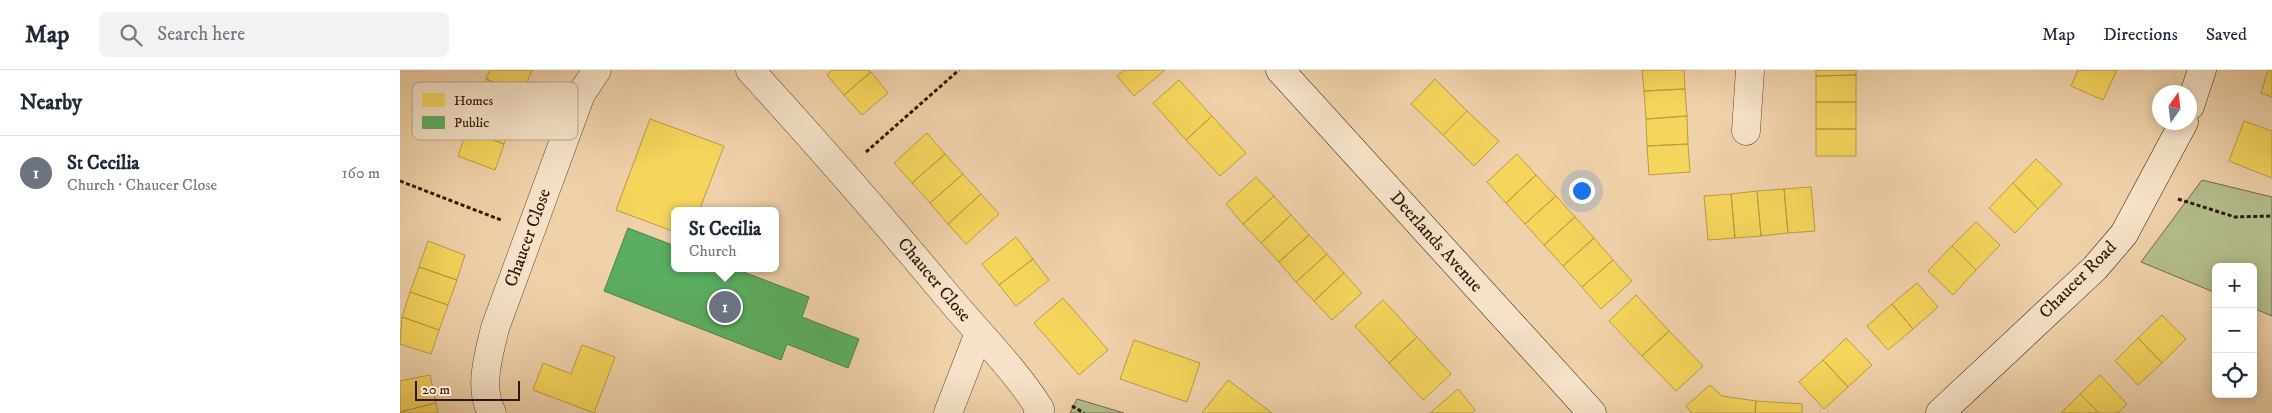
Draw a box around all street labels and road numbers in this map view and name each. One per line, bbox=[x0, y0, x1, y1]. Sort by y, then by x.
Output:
street label: Chaucer Close bbox=[500, 186, 556, 290]
street label: Deerlands Avenue bbox=[1385, 187, 1487, 297]
street label: Chaucer Close bbox=[892, 233, 976, 327]
street label: Chaucer Road bbox=[2035, 237, 2121, 323]

